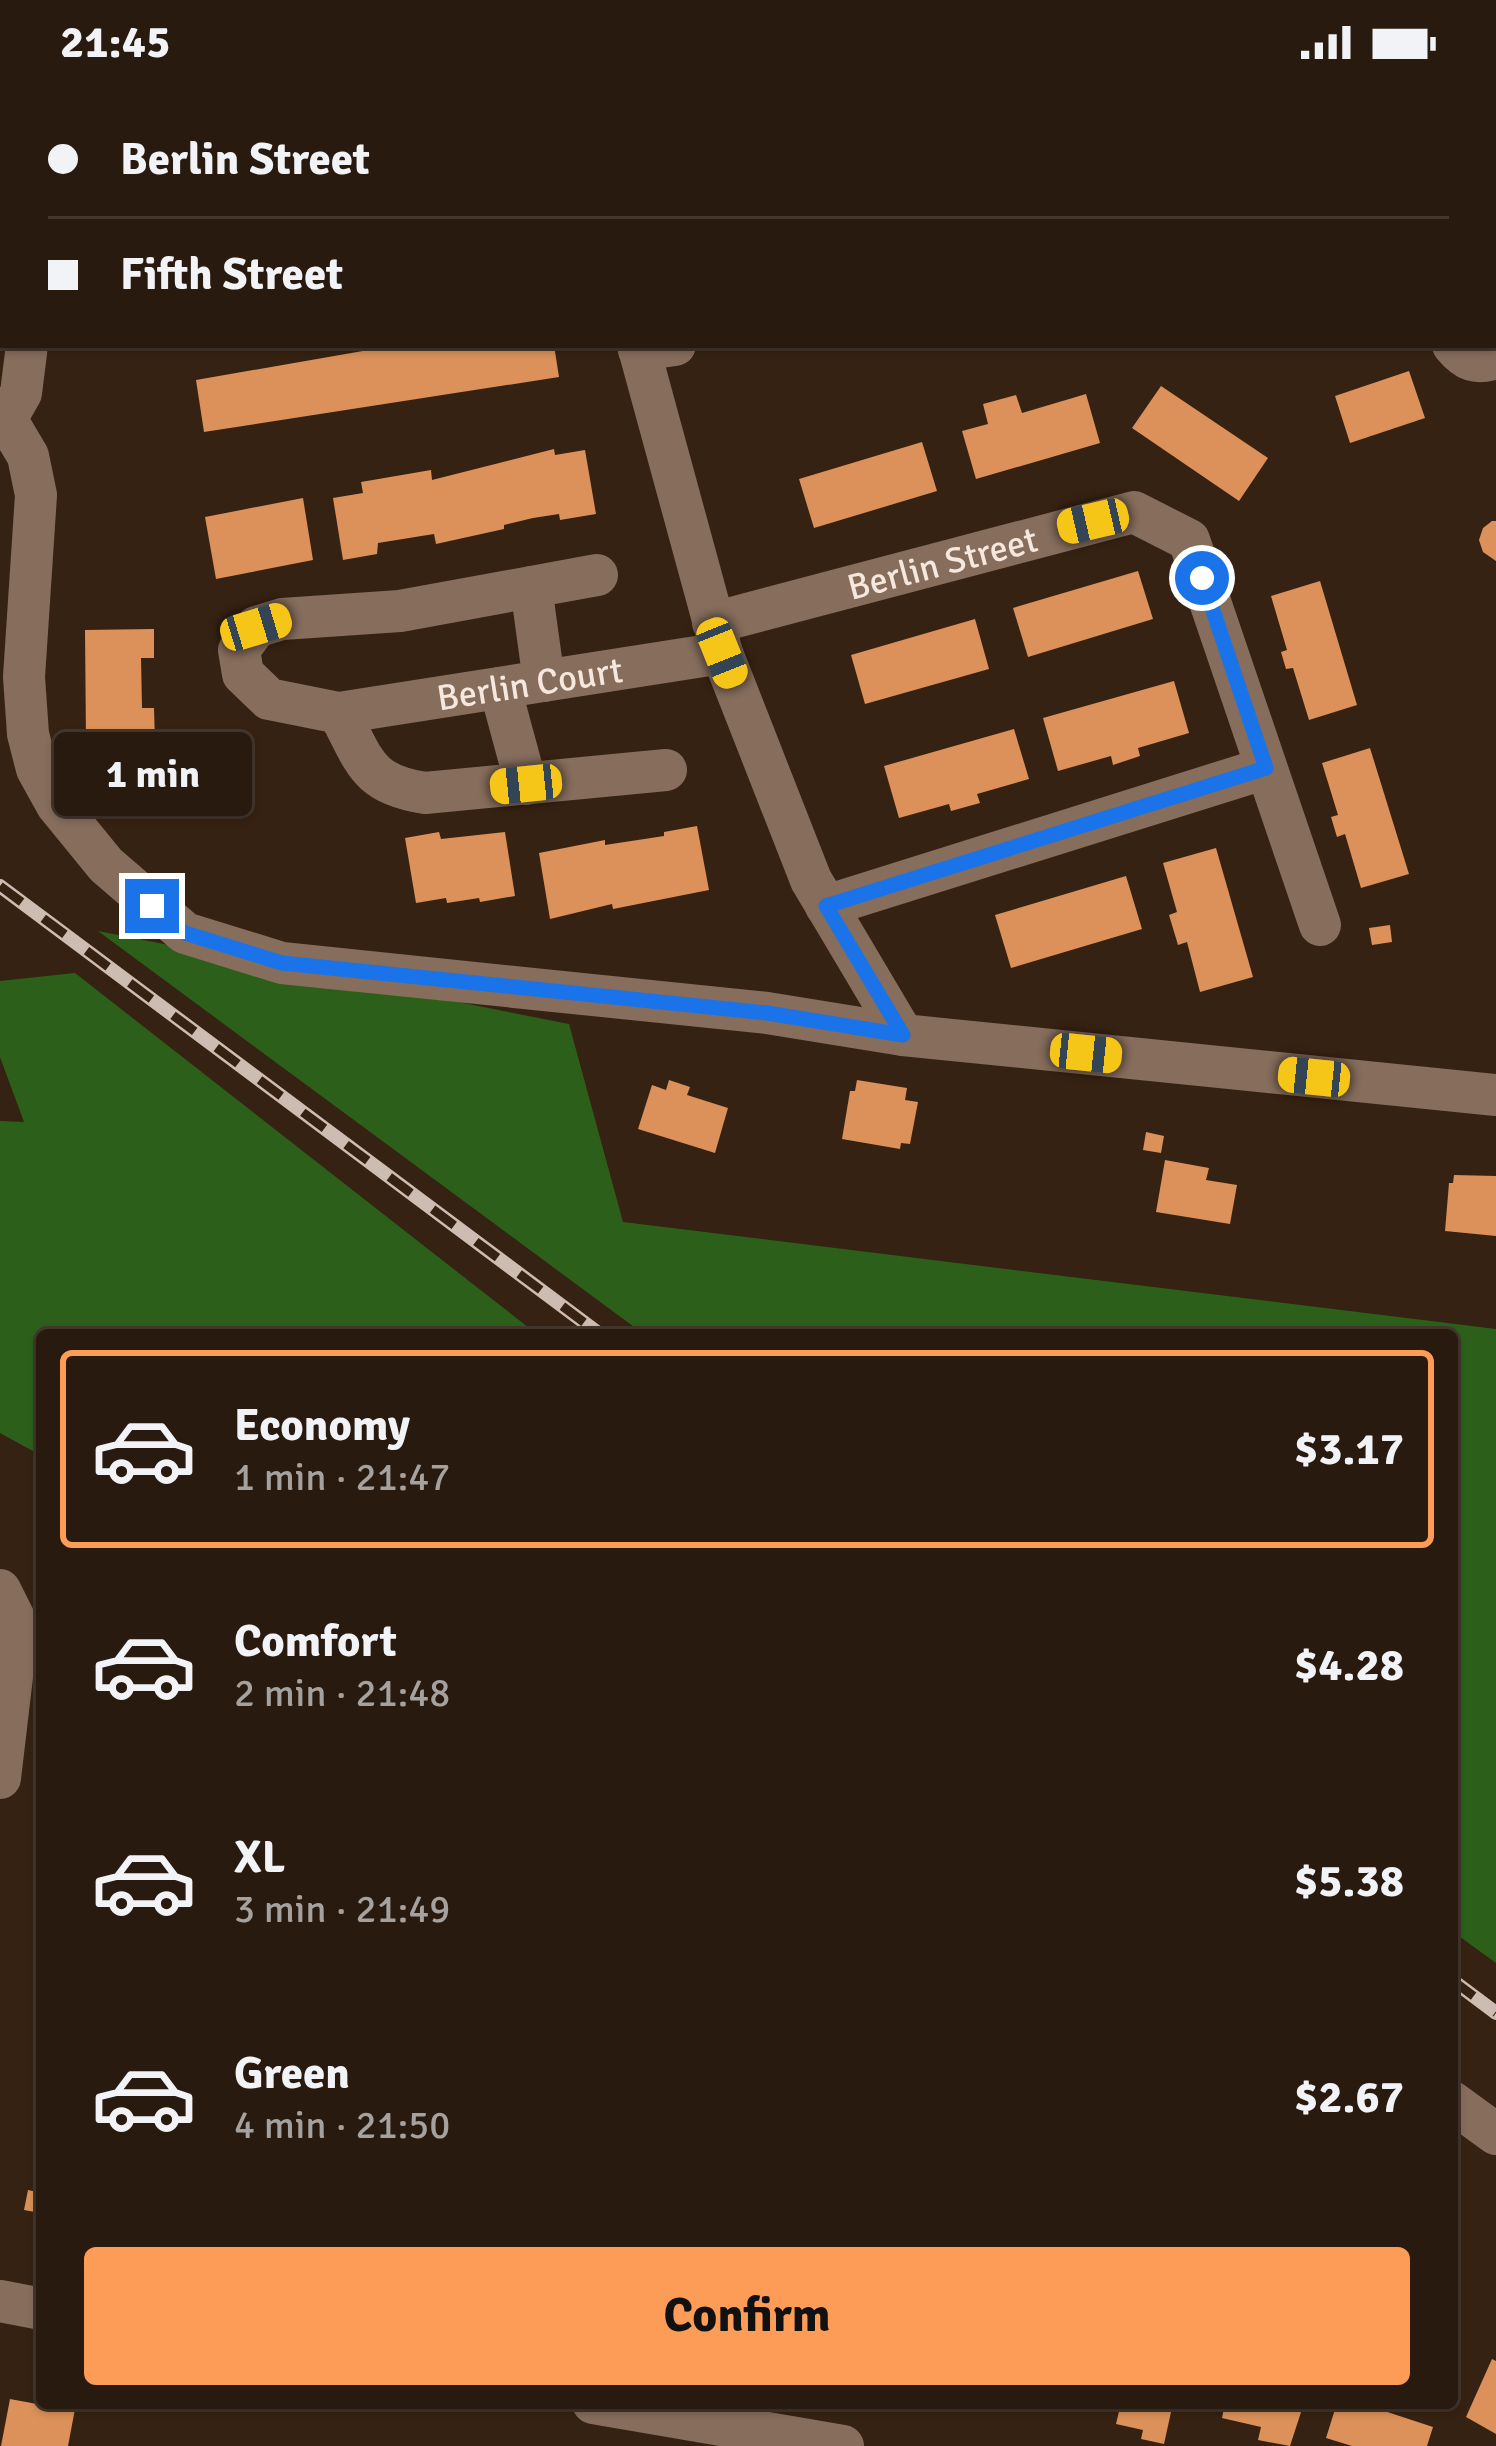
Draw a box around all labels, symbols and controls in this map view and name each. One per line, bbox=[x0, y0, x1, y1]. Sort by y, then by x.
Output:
text: 21:45 bbox=[60, 15, 170, 70]
text: Berlin Street bbox=[120, 132, 370, 187]
text: Fifth Street bbox=[120, 247, 343, 302]
car bbox=[1054, 495, 1132, 547]
street label: Berlin Street bbox=[843, 517, 1042, 611]
route start bbox=[1175, 551, 1229, 605]
car bbox=[216, 599, 296, 655]
car bbox=[692, 613, 752, 693]
street label: Berlin Court bbox=[434, 648, 626, 721]
callout: 1 min bbox=[53, 732, 251, 816]
text: 1 min bbox=[106, 750, 200, 798]
car bbox=[488, 762, 564, 806]
route end bbox=[125, 879, 179, 933]
car bbox=[1048, 1031, 1124, 1075]
car bbox=[1276, 1055, 1352, 1099]
icon: car bbox=[90, 1395, 198, 1503]
text: Economy bbox=[234, 1398, 410, 1453]
text: $3.17 bbox=[1294, 1422, 1404, 1477]
text: 1 min · 21:47 bbox=[234, 1453, 450, 1501]
icon: car bbox=[90, 1611, 198, 1719]
text: Comfort bbox=[234, 1614, 397, 1669]
text: $4.28 bbox=[1294, 1638, 1404, 1693]
text: 2 min · 21:48 bbox=[234, 1669, 450, 1717]
icon: car bbox=[90, 1827, 198, 1935]
text: XL bbox=[234, 1830, 285, 1885]
text: $5.38 bbox=[1294, 1854, 1404, 1909]
text: 3 min · 21:49 bbox=[234, 1885, 450, 1933]
icon: car bbox=[90, 2043, 198, 2151]
text: Green bbox=[234, 2046, 350, 2101]
text: $2.67 bbox=[1294, 2070, 1404, 2125]
text: 4 min · 21:50 bbox=[234, 2101, 450, 2149]
button: Confirm bbox=[84, 2247, 1410, 2385]

